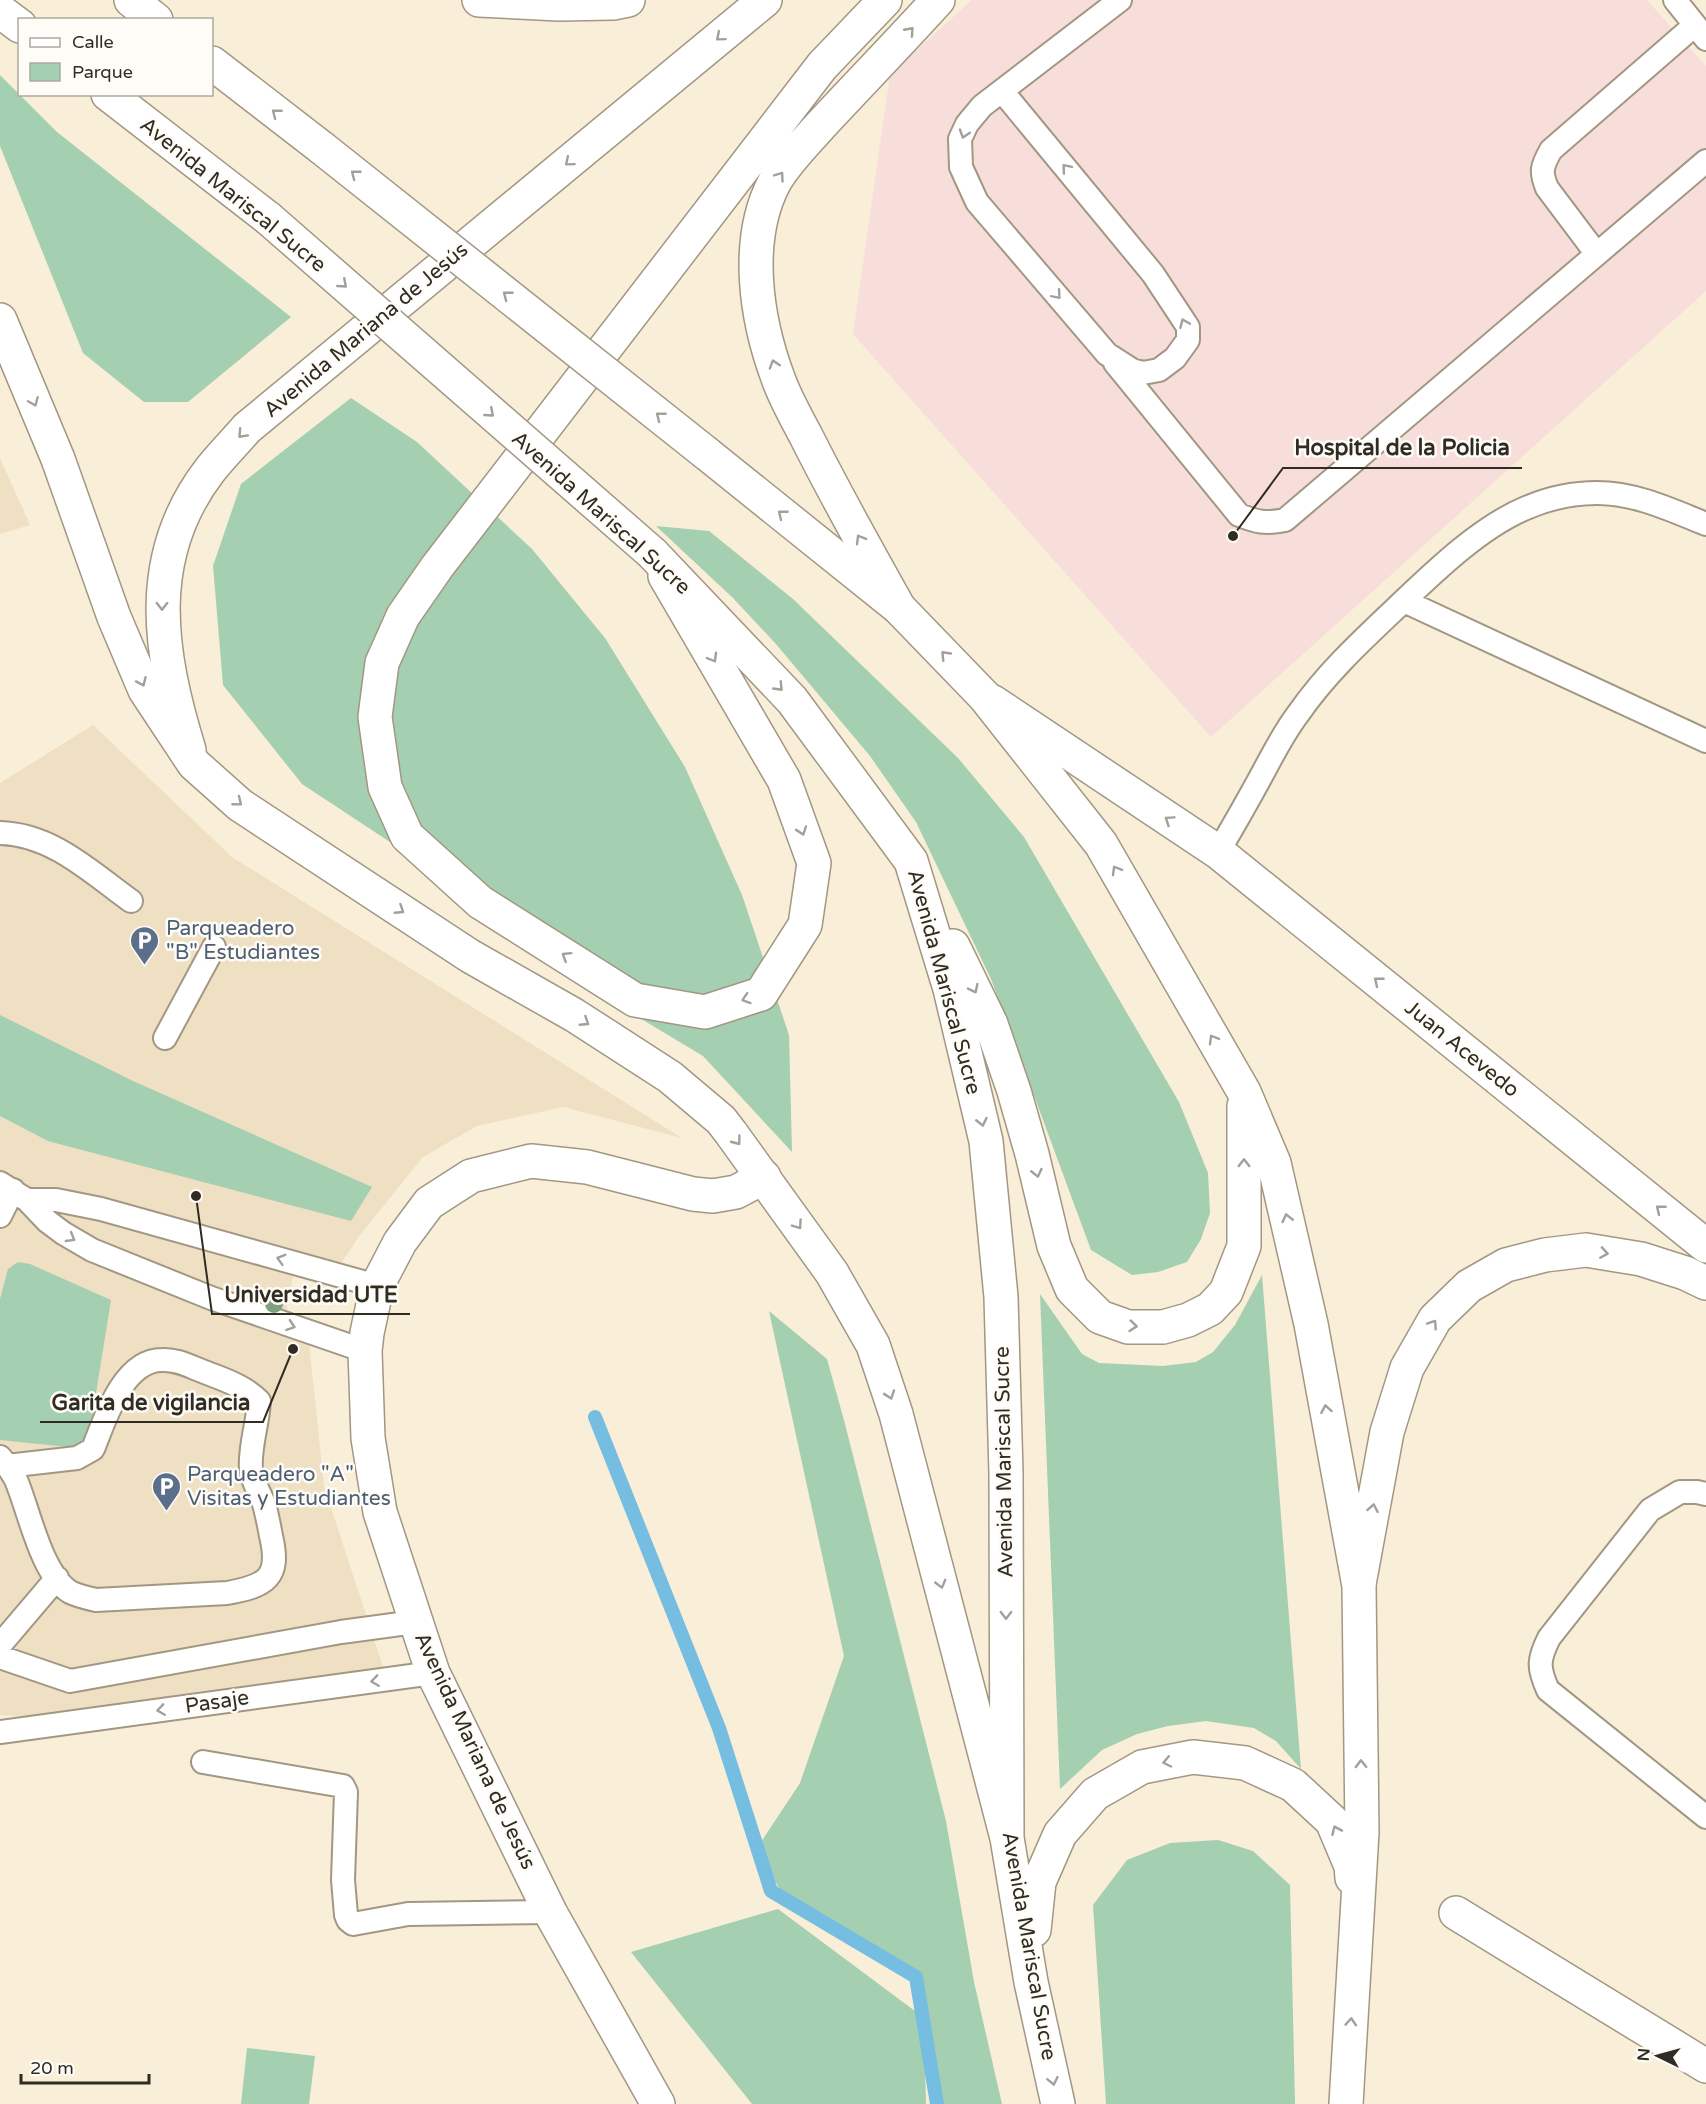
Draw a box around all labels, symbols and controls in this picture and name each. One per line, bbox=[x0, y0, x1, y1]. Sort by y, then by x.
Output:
legend bbox=[18, 18, 213, 96]
one-way arrow bbox=[903, 27, 914, 38]
one-way arrow bbox=[716, 30, 727, 41]
text: Calle bbox=[72, 31, 114, 53]
text: Parque bbox=[72, 61, 133, 83]
one-way arrow bbox=[272, 109, 283, 120]
street label: Avenida Mariscal Sucre bbox=[135, 112, 331, 278]
one-way arrow bbox=[959, 128, 971, 138]
one-way arrow bbox=[565, 154, 576, 165]
one-way arrow bbox=[1062, 164, 1073, 175]
one-way arrow bbox=[350, 170, 361, 181]
one-way arrow bbox=[772, 171, 783, 182]
street label: Avenida Mariana de Jesús bbox=[259, 237, 473, 423]
one-way arrow bbox=[336, 277, 347, 288]
one-way arrow bbox=[1050, 288, 1061, 299]
one-way arrow bbox=[503, 292, 514, 303]
one-way arrow bbox=[1179, 318, 1191, 329]
one-way arrow bbox=[769, 359, 781, 370]
one-way arrow bbox=[27, 396, 39, 407]
one-way arrow bbox=[483, 405, 494, 416]
one-way arrow bbox=[656, 413, 667, 424]
street label: Avenida Mariscal Sucre bbox=[507, 426, 696, 600]
one-way arrow bbox=[238, 427, 249, 438]
callout: Hospital de la Policia bbox=[1283, 428, 1522, 468]
text: Hospital de la Policia bbox=[1294, 435, 1510, 461]
one-way arrow bbox=[777, 510, 788, 521]
one-way arrow bbox=[856, 535, 867, 545]
one-way arrow bbox=[156, 602, 168, 611]
one-way arrow bbox=[941, 651, 952, 662]
one-way arrow bbox=[706, 652, 717, 662]
one-way arrow bbox=[135, 676, 147, 687]
one-way arrow bbox=[772, 680, 783, 691]
one-way arrow bbox=[231, 794, 242, 805]
one-way arrow bbox=[1165, 816, 1176, 827]
one-way arrow bbox=[795, 825, 808, 836]
one-way arrow bbox=[1112, 866, 1123, 876]
street label: Avenida Mariscal Sucre bbox=[902, 867, 986, 1097]
one-way arrow bbox=[393, 903, 404, 914]
place label: Parqueadero "B" Estudiantes bbox=[166, 916, 320, 965]
parking icon: Parqueadero "B" Estudiantes bbox=[129, 924, 161, 966]
one-way arrow bbox=[562, 952, 572, 964]
one-way arrow bbox=[1374, 978, 1385, 989]
one-way arrow bbox=[967, 983, 979, 994]
one-way arrow bbox=[741, 992, 752, 1004]
street label: Juan Acevedo bbox=[1400, 995, 1524, 1103]
one-way arrow bbox=[578, 1014, 589, 1025]
one-way arrow bbox=[1209, 1035, 1220, 1045]
one-way arrow bbox=[974, 1117, 987, 1127]
one-way arrow bbox=[730, 1135, 741, 1146]
one-way arrow bbox=[1238, 1158, 1250, 1167]
one-way arrow bbox=[1030, 1168, 1043, 1178]
one-way arrow bbox=[1656, 1206, 1667, 1217]
one-way arrow bbox=[1281, 1213, 1294, 1223]
one-way arrow bbox=[791, 1218, 802, 1229]
one-way arrow bbox=[65, 1231, 75, 1242]
one-way arrow bbox=[1598, 1246, 1608, 1259]
one-way arrow bbox=[276, 1254, 286, 1266]
callout: Universidad UTE bbox=[212, 1274, 410, 1314]
text: Universidad UTE bbox=[224, 1282, 398, 1308]
one-way arrow bbox=[285, 1318, 296, 1331]
one-way arrow bbox=[1128, 1319, 1138, 1332]
one-way arrow bbox=[1425, 1320, 1436, 1331]
street label: Avenida Mariscal Sucre bbox=[989, 1346, 1019, 1578]
callout: Garita de vigilancia bbox=[40, 1382, 263, 1422]
one-way arrow bbox=[883, 1389, 895, 1400]
text: Garita de vigilancia bbox=[52, 1390, 250, 1416]
one-way arrow bbox=[1320, 1404, 1333, 1414]
place label: Parqueadero "A" Visitas y Estudiantes bbox=[187, 1462, 391, 1511]
parking icon: Parqueadero "A" Visitas y Estudiantes bbox=[150, 1470, 182, 1512]
one-way arrow bbox=[1366, 1503, 1379, 1513]
one-way arrow bbox=[933, 1578, 946, 1588]
one-way arrow bbox=[1000, 1611, 1012, 1620]
street label: Avenida Mariana de Jesús bbox=[409, 1628, 541, 1874]
one-way arrow bbox=[371, 1674, 380, 1686]
street label: Pasaje bbox=[183, 1685, 251, 1719]
one-way arrow bbox=[157, 1703, 166, 1716]
one-way arrow bbox=[1162, 1755, 1172, 1768]
one-way arrow bbox=[1355, 1760, 1367, 1769]
one-way arrow bbox=[1331, 1826, 1343, 1837]
street label: Avenida Mariscal Sucre bbox=[997, 1830, 1061, 2062]
one-way arrow bbox=[1344, 2018, 1357, 2027]
north arrow bbox=[1628, 2026, 1688, 2086]
scale bar bbox=[21, 2047, 148, 2085]
text: N bbox=[1634, 2048, 1655, 2062]
text: 20 m bbox=[30, 2057, 74, 2079]
one-way arrow bbox=[1045, 2076, 1058, 2086]

